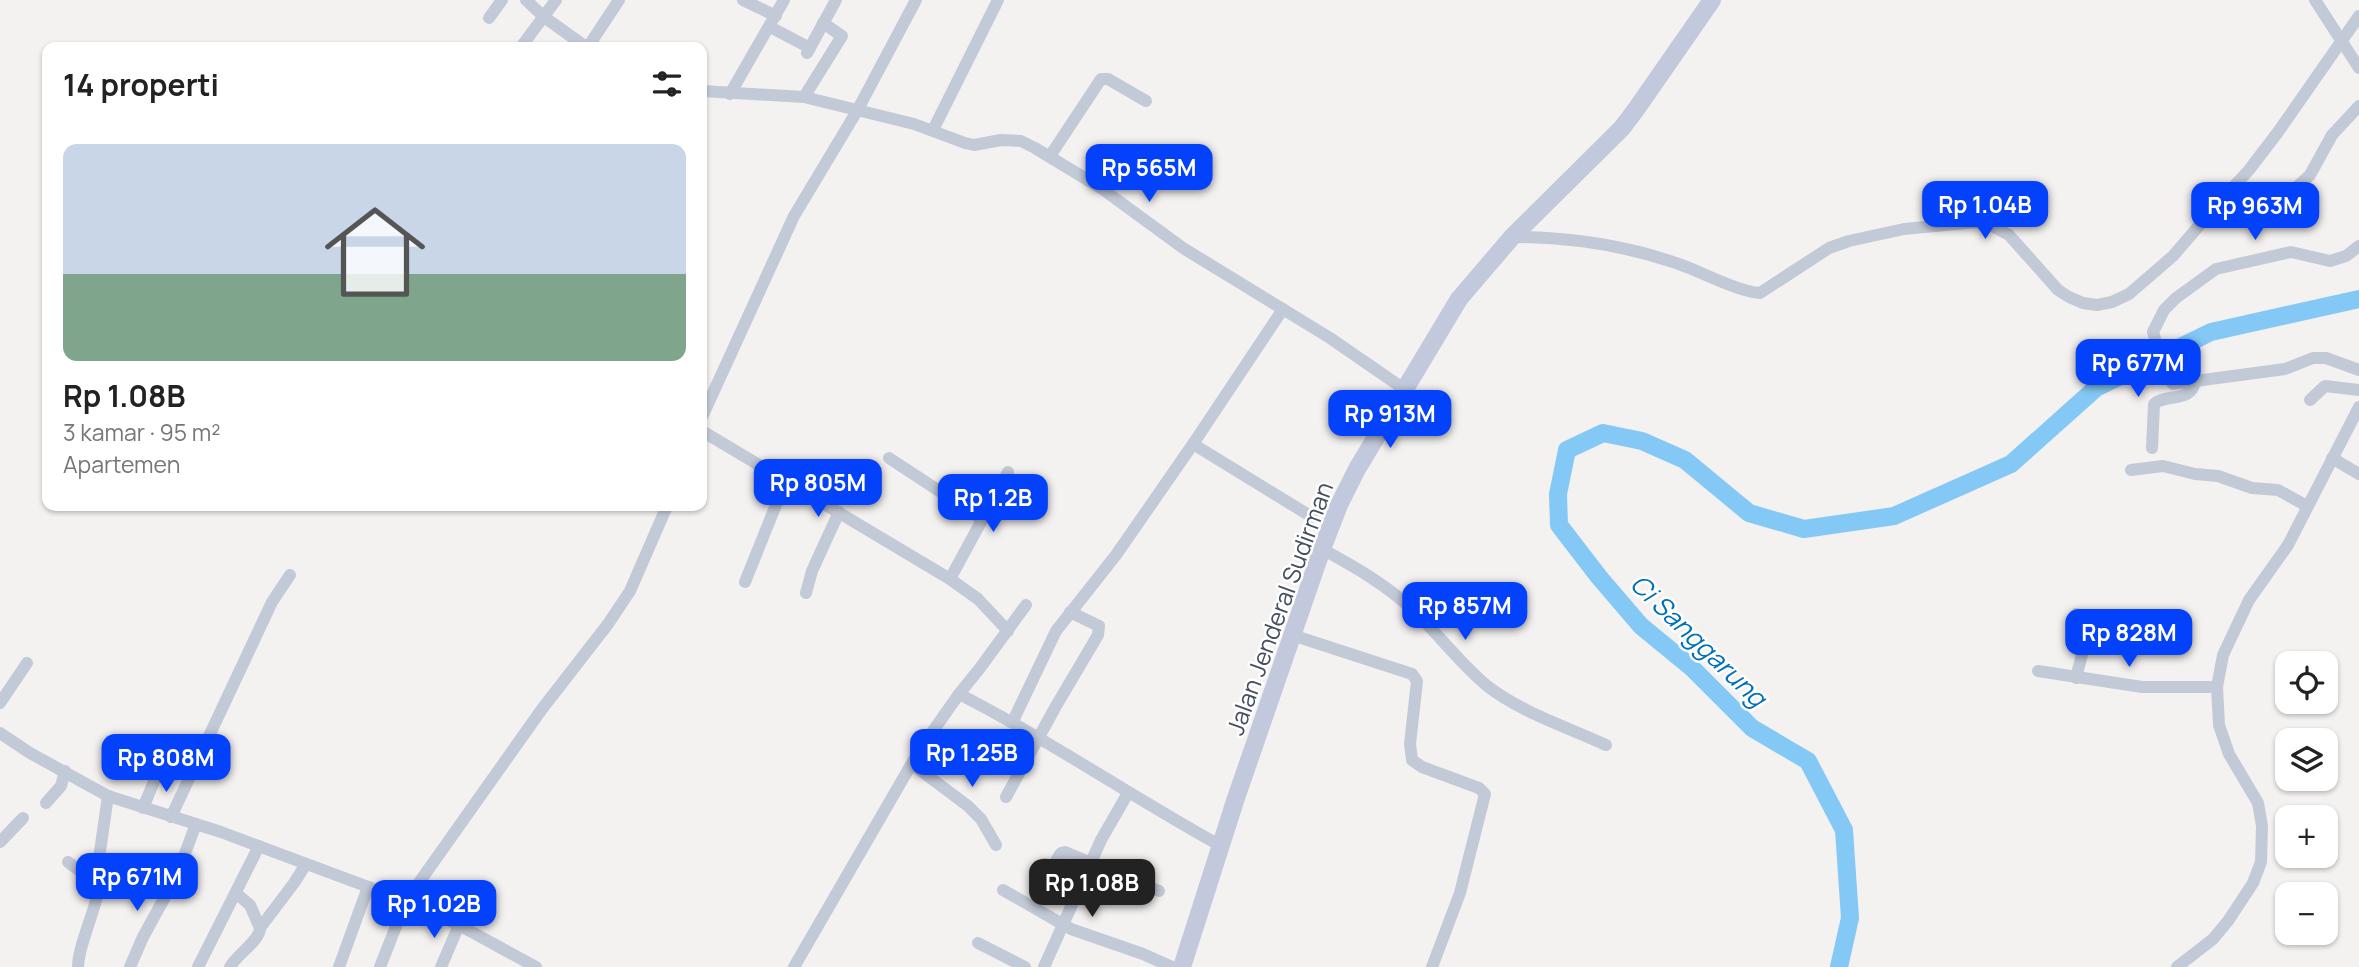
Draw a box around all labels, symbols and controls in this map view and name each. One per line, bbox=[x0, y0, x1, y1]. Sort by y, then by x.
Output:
text: 14 properti bbox=[63, 64, 219, 105]
icon: filters bbox=[648, 65, 686, 103]
pin: Rp 565M bbox=[1084, 144, 1214, 204]
text: Rp 565M bbox=[1102, 151, 1196, 183]
pin: Rp 1.04B bbox=[1913, 182, 2057, 241]
pin: Rp 963M bbox=[2190, 182, 2320, 242]
text: Rp 1.04B bbox=[1938, 188, 2032, 220]
icon: home bbox=[312, 189, 438, 315]
text: Rp 963M bbox=[2207, 189, 2303, 221]
pin: Rp 677M bbox=[2073, 340, 2203, 399]
text: Rp 677M bbox=[2092, 346, 2184, 378]
text: Rp 1.08B bbox=[63, 375, 185, 416]
pin: Rp 913M bbox=[1325, 391, 1455, 450]
text: Rp 913M bbox=[1344, 397, 1436, 429]
text: 3 kamar · 95 m² bbox=[63, 416, 220, 448]
text: Apartemen bbox=[63, 448, 180, 480]
pin: Rp 805M bbox=[753, 460, 883, 519]
text: Rp 805M bbox=[770, 466, 866, 498]
pin: Rp 1.2B bbox=[928, 475, 1058, 534]
street label: Jalan Jenderal Sudirman bbox=[1218, 477, 1340, 739]
text: Rp 1.2B bbox=[954, 481, 1032, 513]
water label: Ci Sanggarung bbox=[1623, 566, 1777, 716]
pin: Rp 857M bbox=[1400, 582, 1530, 642]
text: Rp 857M bbox=[1418, 589, 1512, 621]
pin: Rp 828M bbox=[2064, 610, 2194, 669]
text: Rp 828M bbox=[2081, 616, 2177, 648]
map controls bbox=[2275, 651, 2338, 945]
button: locate bbox=[2275, 651, 2338, 714]
button: layers bbox=[2275, 728, 2338, 791]
pin: Rp 1.25B bbox=[900, 730, 1044, 789]
pin: Rp 808M bbox=[101, 734, 231, 794]
text: Rp 1.25B bbox=[926, 736, 1018, 768]
text: Rp 808M bbox=[118, 741, 214, 773]
button: + bbox=[2275, 805, 2338, 868]
pin: Rp 671M bbox=[72, 853, 202, 913]
text: Rp 671M bbox=[92, 860, 182, 892]
pin: Rp 1.08B bbox=[1020, 860, 1164, 919]
text: Rp 1.08B bbox=[1045, 866, 1139, 898]
pin: Rp 1.02B bbox=[362, 880, 506, 940]
button: − bbox=[2275, 882, 2338, 945]
text: Rp 1.02B bbox=[387, 887, 481, 919]

